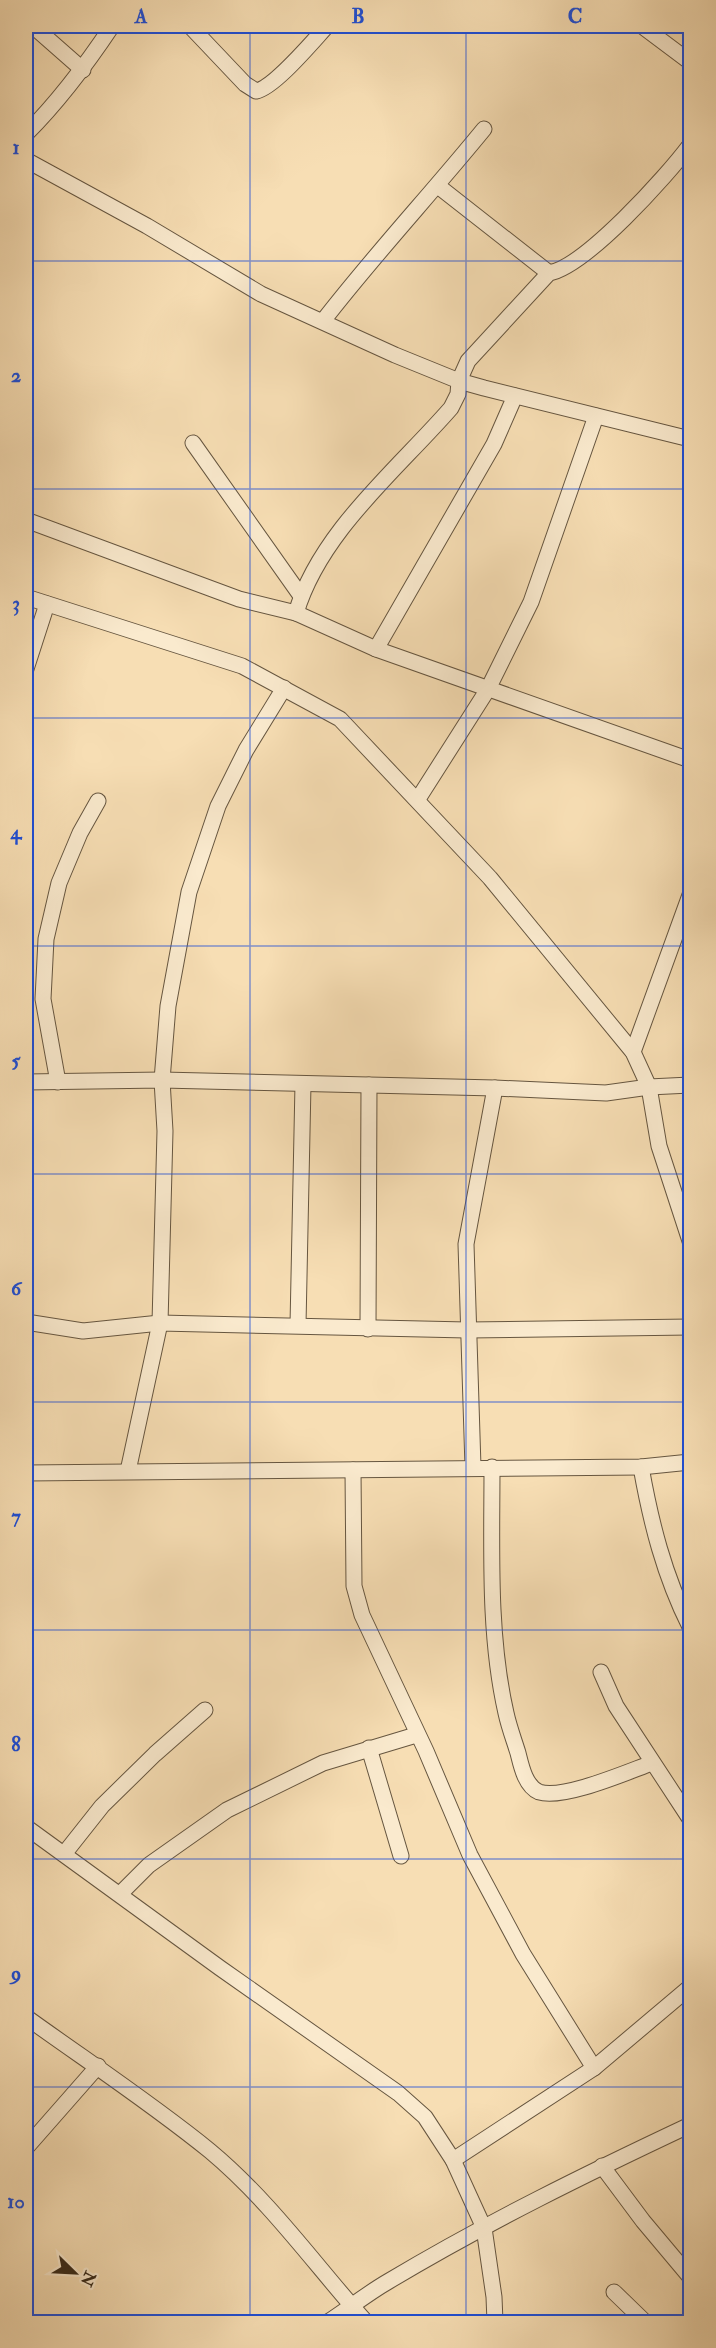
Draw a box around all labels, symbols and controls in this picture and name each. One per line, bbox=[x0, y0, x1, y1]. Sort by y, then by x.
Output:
text: A bbox=[134, 4, 148, 29]
text: B bbox=[351, 4, 365, 29]
text: C bbox=[568, 4, 582, 29]
text: 1 bbox=[12, 135, 20, 160]
text: 2 bbox=[11, 363, 21, 388]
text: 3 bbox=[12, 591, 20, 616]
text: 4 bbox=[10, 820, 23, 845]
text: 5 bbox=[12, 1048, 22, 1073]
text: 6 bbox=[11, 1276, 23, 1301]
text: 7 bbox=[11, 1504, 21, 1529]
text: 8 bbox=[11, 1732, 21, 1757]
text: 9 bbox=[9, 1961, 21, 1986]
text: 10 bbox=[7, 2189, 25, 2214]
north arrow bbox=[45, 2243, 105, 2303]
text: N bbox=[75, 2267, 100, 2290]

